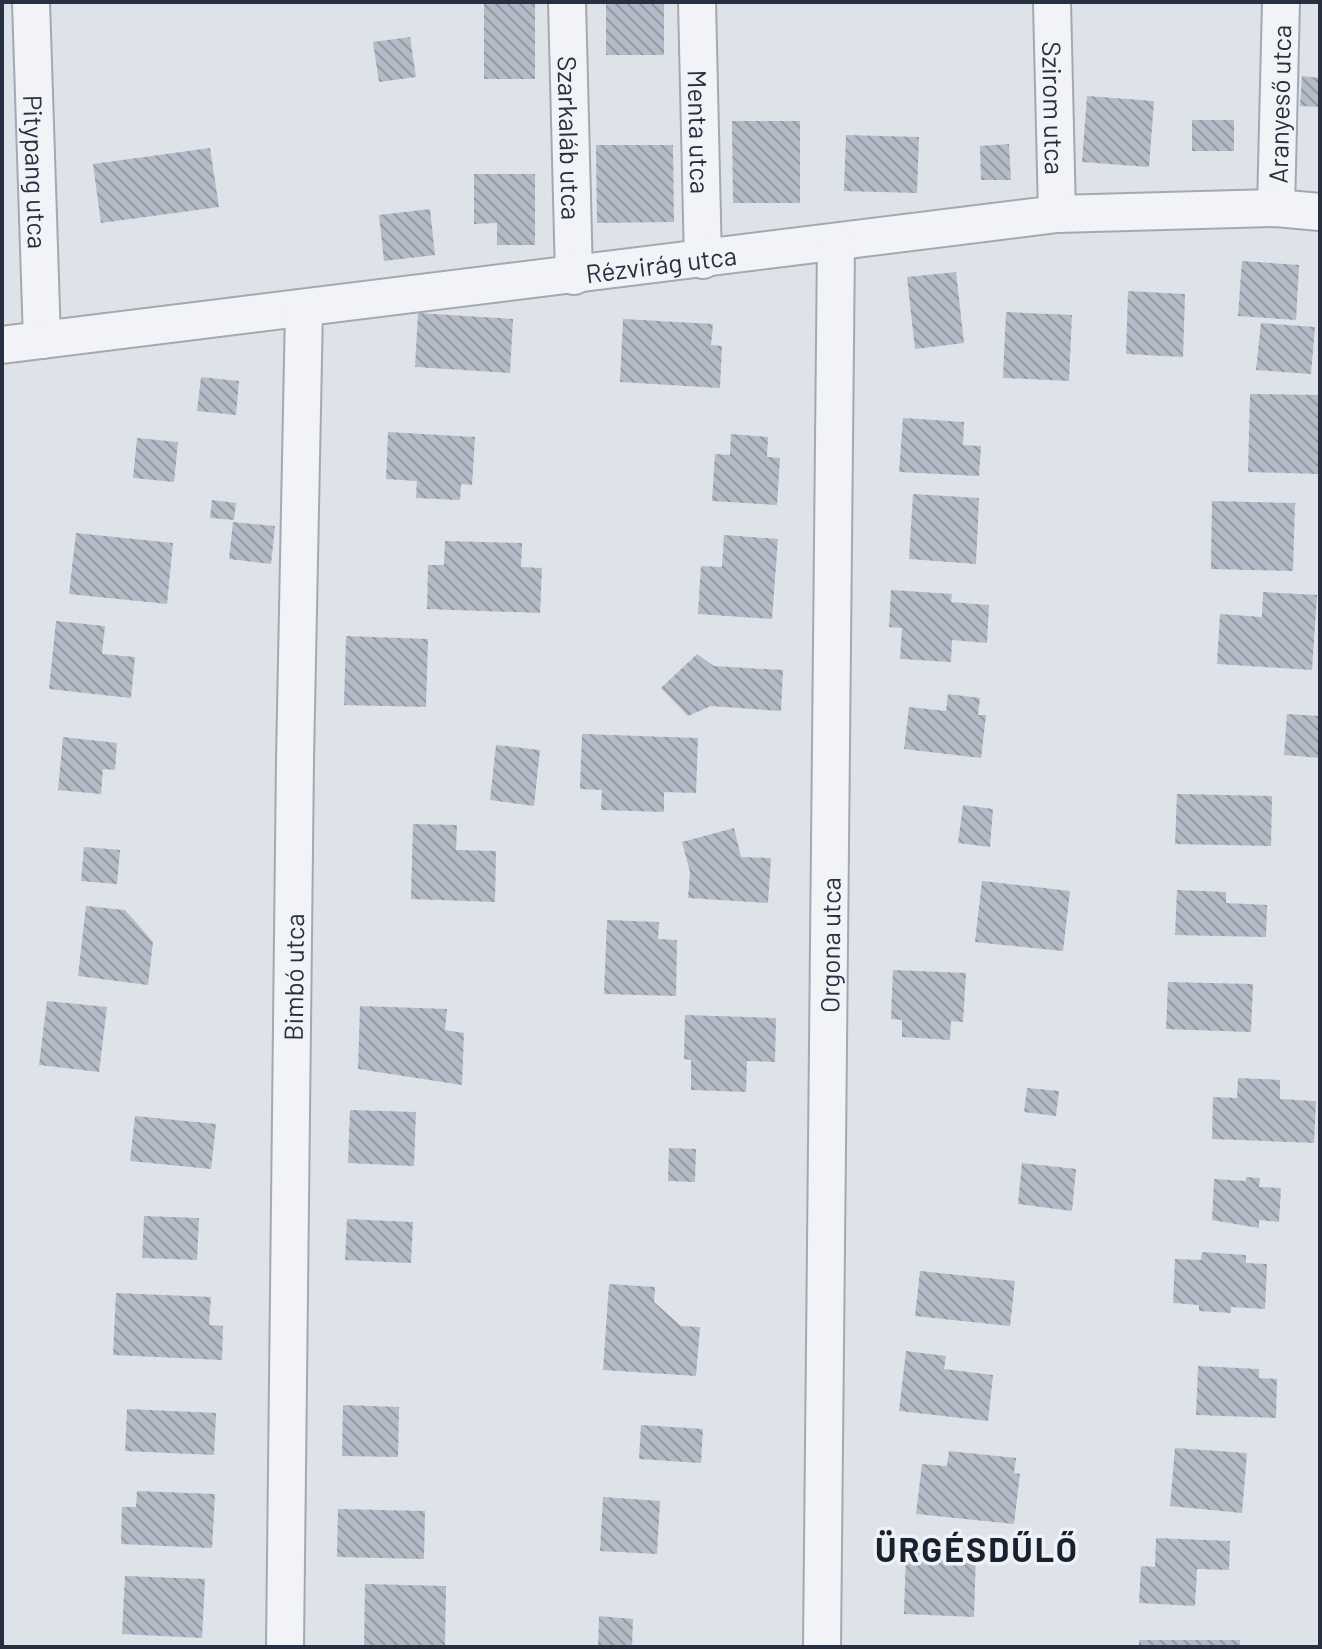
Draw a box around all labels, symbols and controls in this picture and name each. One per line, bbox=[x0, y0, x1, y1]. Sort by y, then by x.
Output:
street label: Aranyeső utca bbox=[1261, 24, 1296, 184]
street label: Szirom utca bbox=[1037, 41, 1072, 175]
street label: Szarkaláb utca bbox=[553, 56, 588, 220]
street label: Menta utca bbox=[683, 69, 717, 194]
street label: Pitypang utca bbox=[19, 94, 55, 249]
street label: Rézvirág utca bbox=[584, 238, 738, 288]
street label: Orgona utca bbox=[813, 877, 845, 1013]
street label: Bimbó utca bbox=[276, 913, 309, 1041]
district label: ÜRGÉSDŰLŐ bbox=[875, 1528, 1079, 1569]

